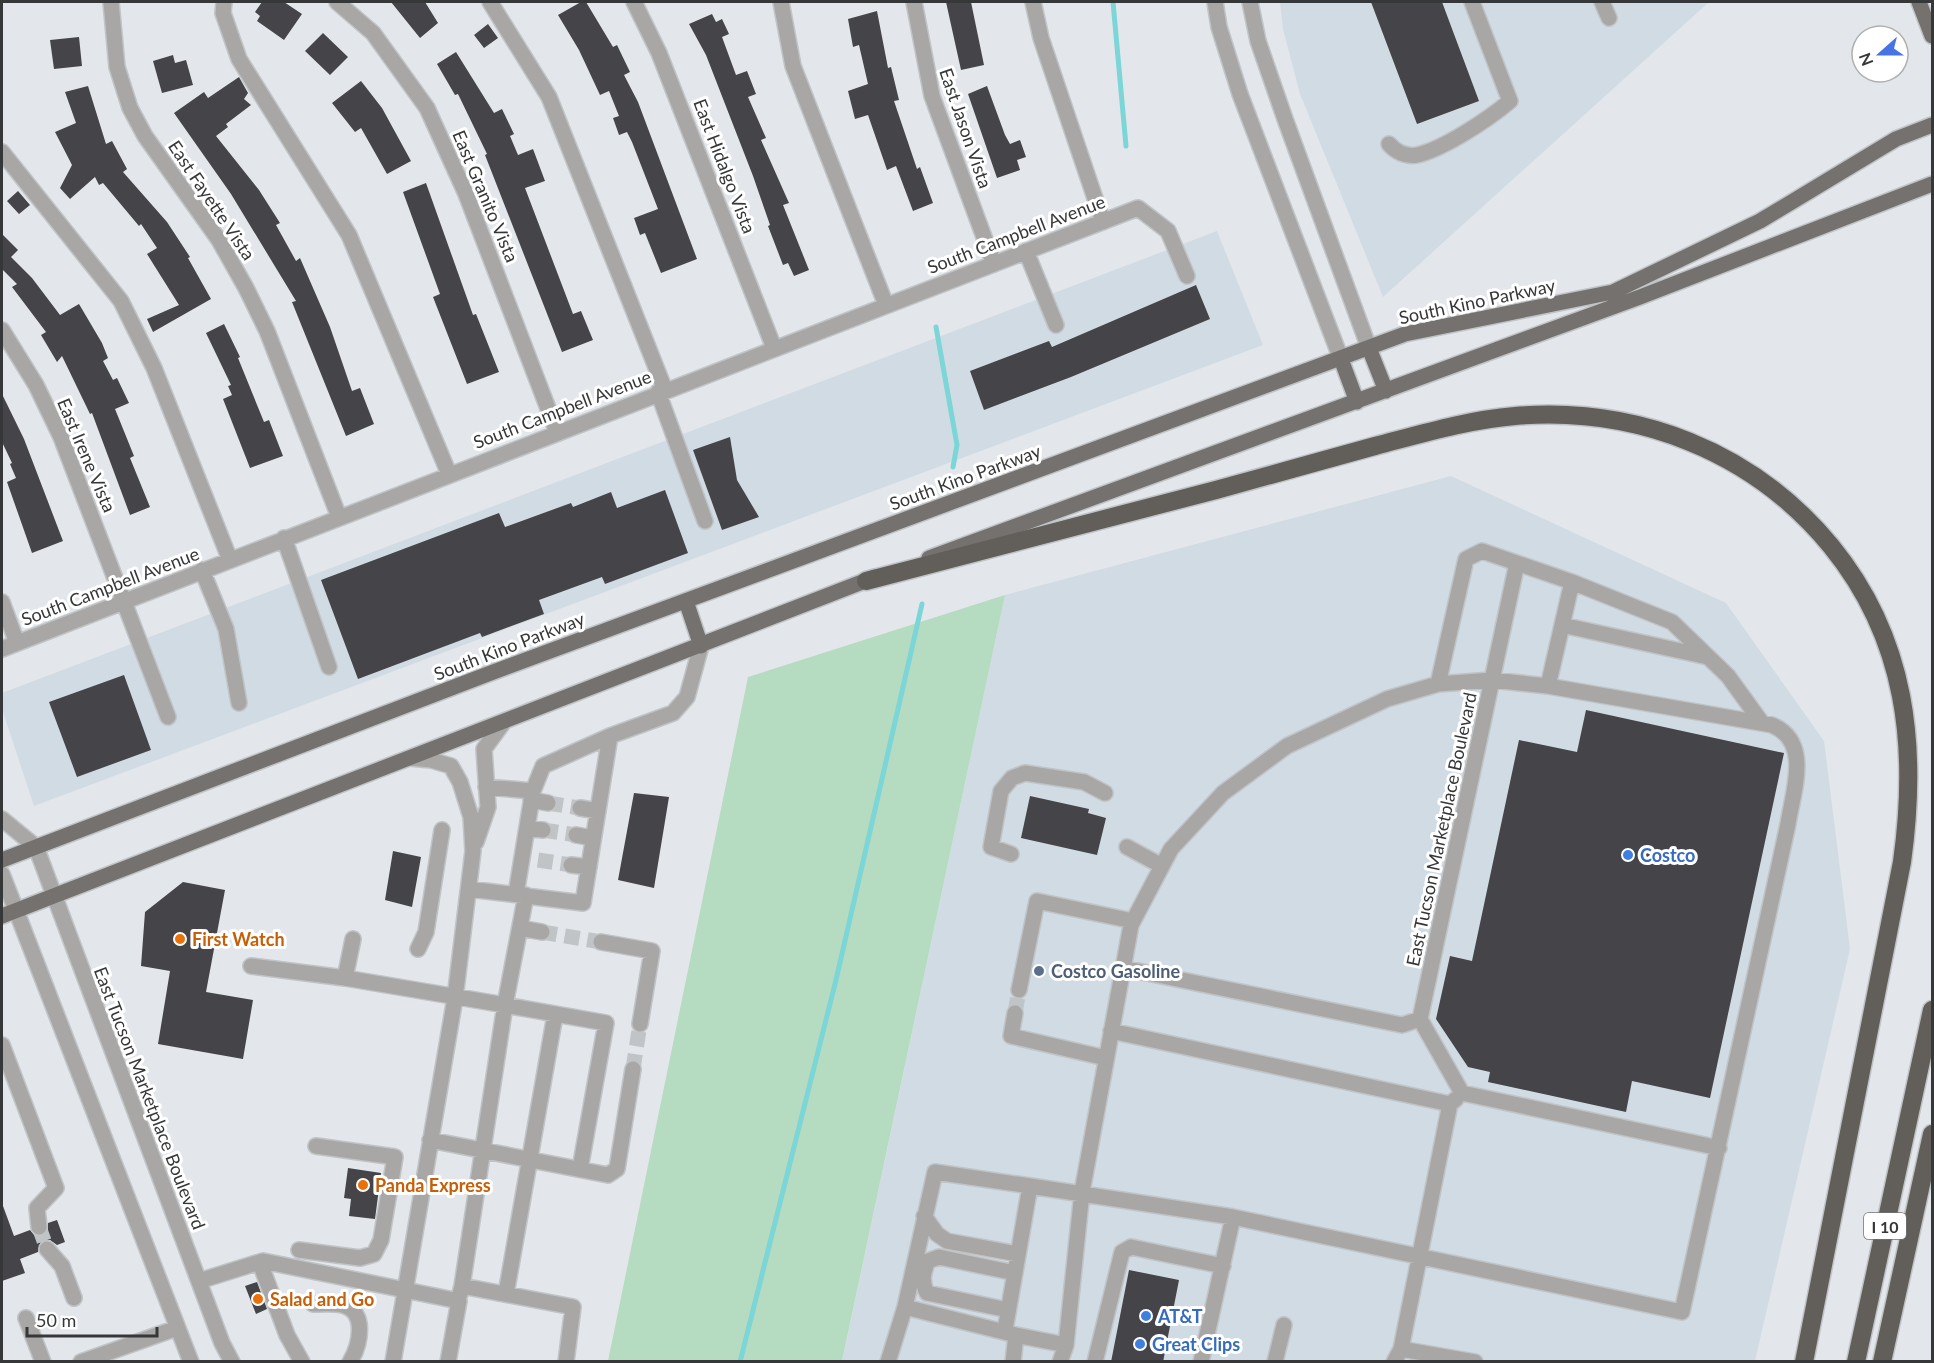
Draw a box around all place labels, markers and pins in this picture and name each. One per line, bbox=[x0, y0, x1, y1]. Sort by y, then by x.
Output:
place label: Costco bbox=[1640, 844, 1695, 866]
marker: Costco bbox=[1621, 848, 1635, 862]
place label: First Watch bbox=[192, 928, 285, 950]
marker: First Watch bbox=[173, 932, 187, 946]
place label: Costco Gasoline bbox=[1051, 960, 1180, 982]
marker: Costco Gasoline bbox=[1032, 964, 1046, 978]
place label: Panda Express bbox=[375, 1174, 491, 1196]
marker: Panda Express bbox=[356, 1178, 370, 1192]
place label: Salad and Go bbox=[270, 1288, 374, 1310]
marker: Salad and Go bbox=[251, 1292, 265, 1306]
place label: AT&T bbox=[1157, 1305, 1203, 1327]
marker: AT&T bbox=[1139, 1309, 1153, 1323]
place label: Great Clips bbox=[1152, 1333, 1240, 1355]
marker: Great Clips bbox=[1133, 1337, 1147, 1351]

